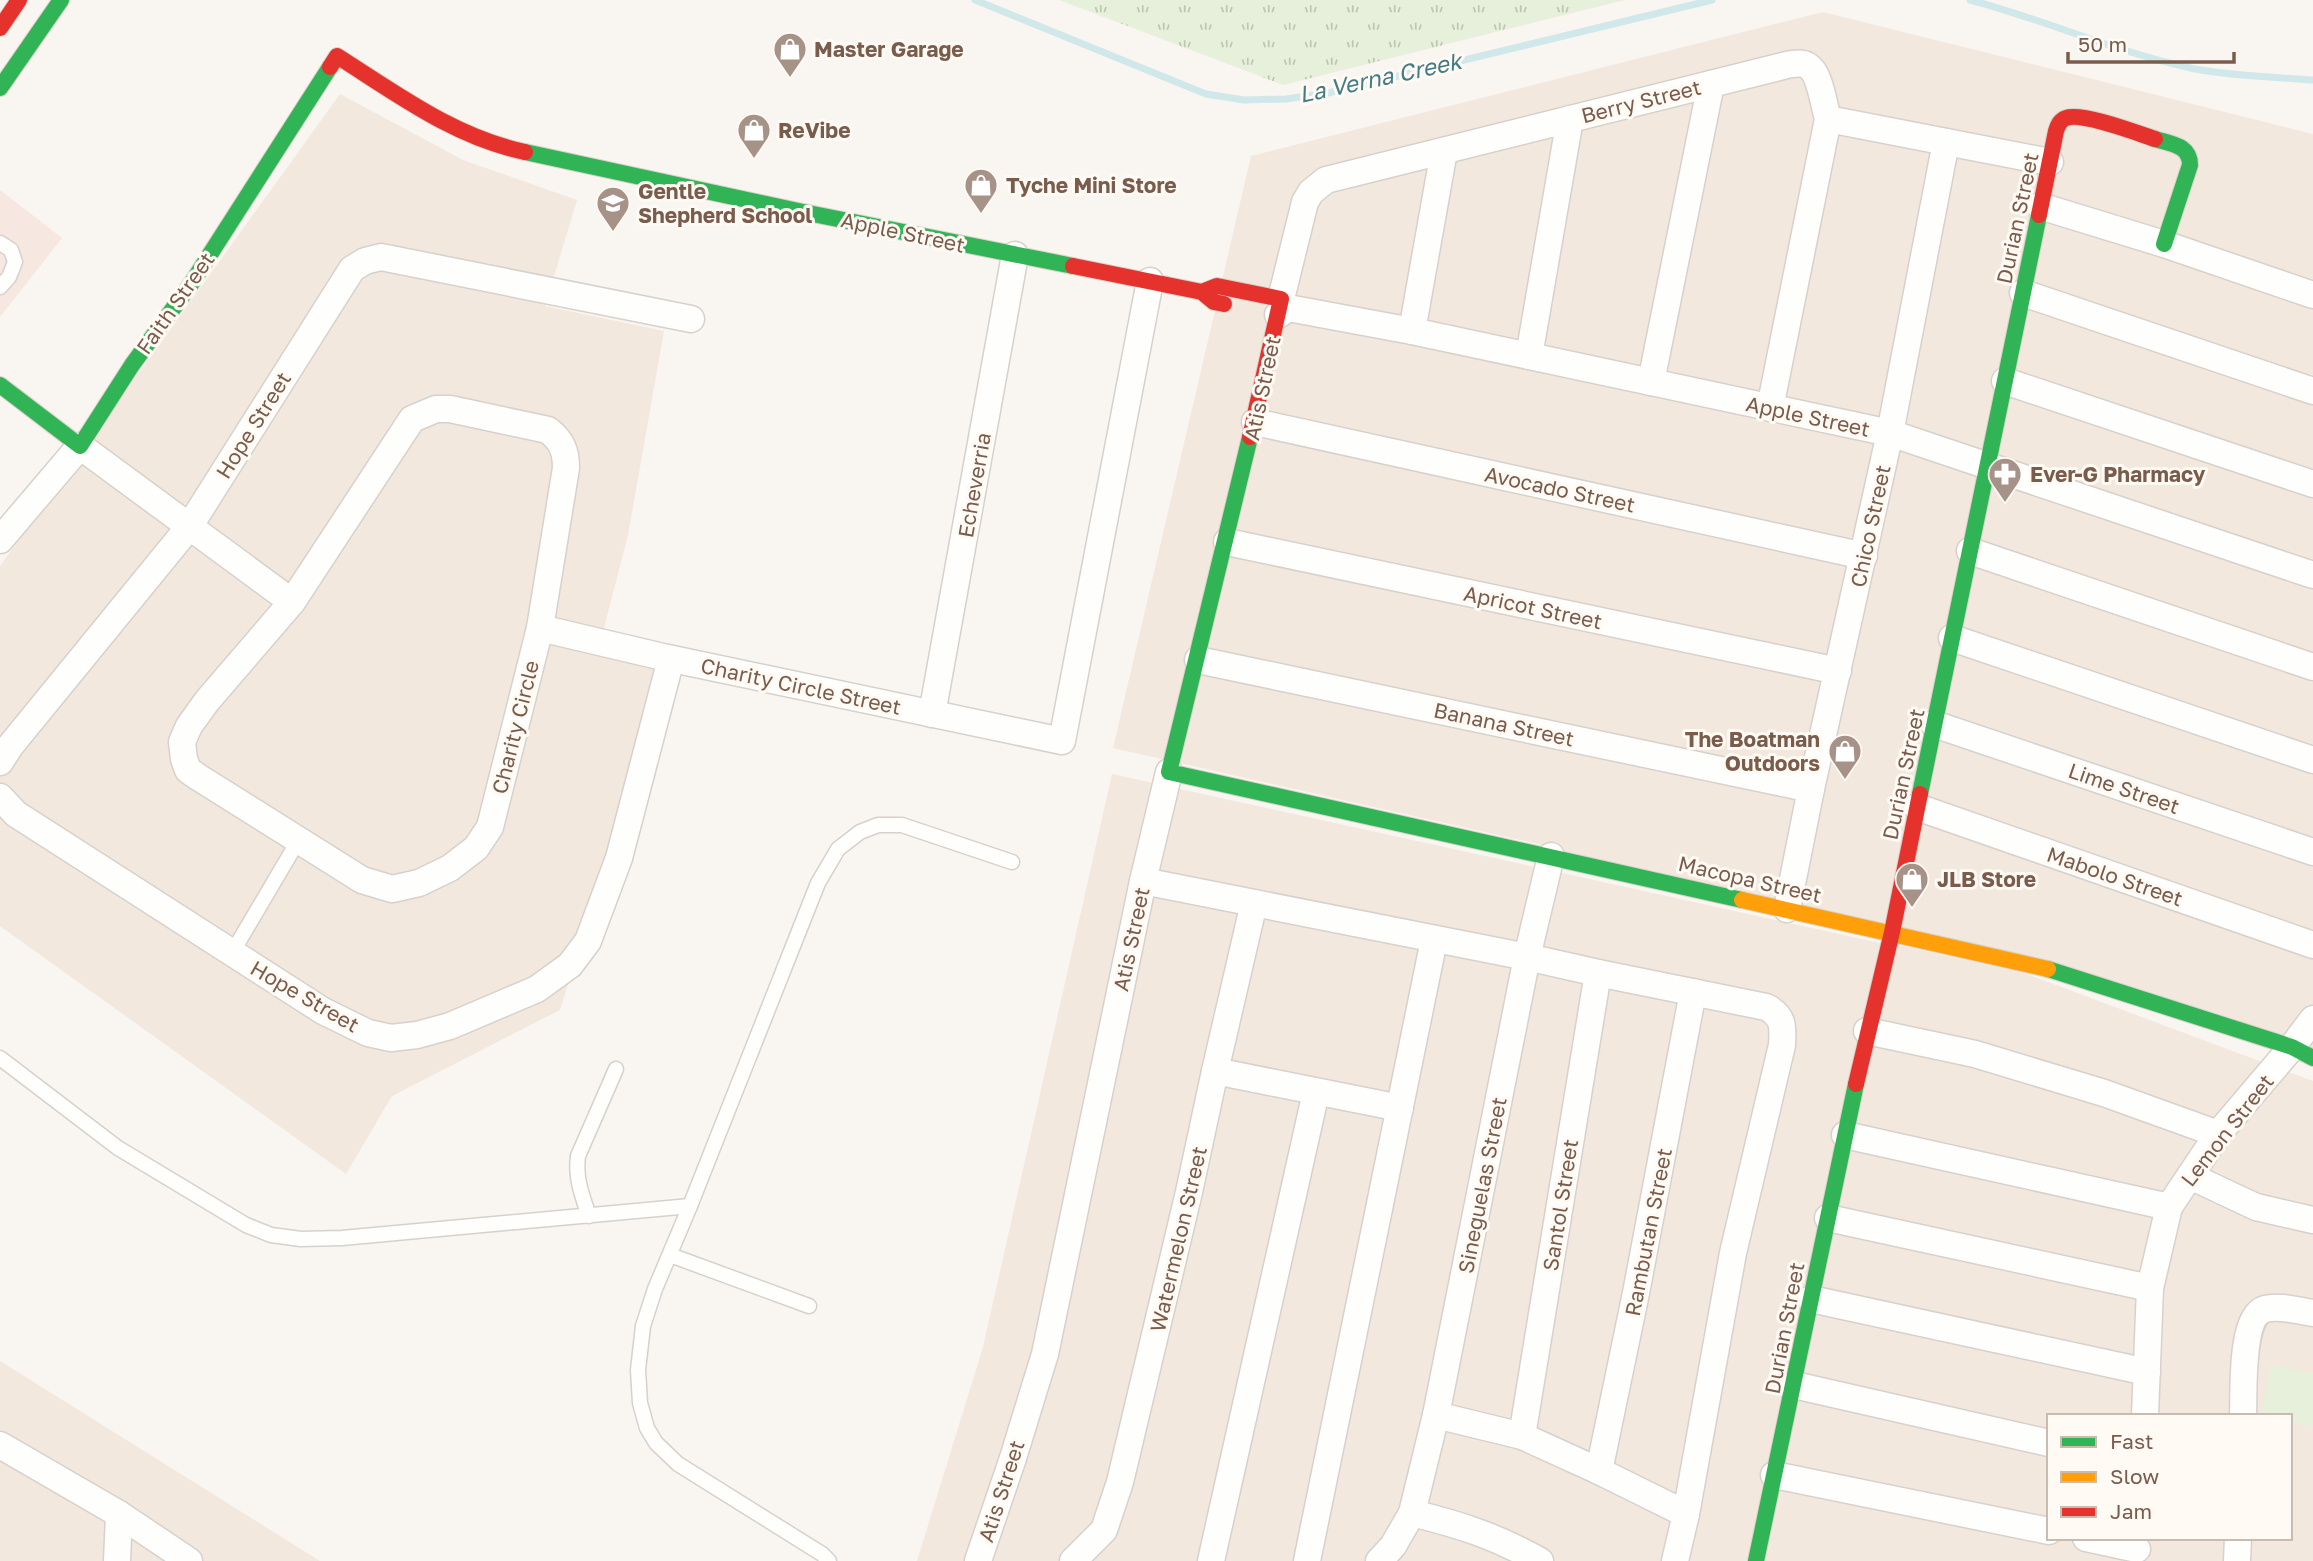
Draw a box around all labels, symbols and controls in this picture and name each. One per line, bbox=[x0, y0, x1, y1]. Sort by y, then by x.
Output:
scale bar bbox=[2068, 21, 2234, 65]
shop icon: Master Garage bbox=[771, 30, 809, 79]
text: 50 m bbox=[2078, 31, 2127, 57]
place label: Master Garage bbox=[814, 36, 964, 62]
water label: La Verna Creek bbox=[1296, 46, 1466, 108]
street label: Berry Street bbox=[1578, 74, 1704, 128]
shop icon: ReVibe bbox=[735, 111, 773, 160]
place label: ReVibe bbox=[778, 117, 851, 143]
street label: Durian Street bbox=[1990, 150, 2044, 286]
shop icon: Tyche Mini Store bbox=[962, 166, 1000, 215]
place label: Tyche Mini Store bbox=[1006, 172, 1177, 198]
place label: Gentle Shepherd School bbox=[638, 178, 812, 228]
school or university icon: Gentle Shepherd School bbox=[594, 184, 632, 233]
street label: Apple Street bbox=[839, 206, 967, 258]
street label: Faith Street bbox=[130, 247, 220, 359]
street label: Atis Street bbox=[1238, 334, 1286, 442]
street label: Hope Street bbox=[210, 367, 296, 483]
street label: Apple Street bbox=[1744, 390, 1872, 442]
street label: Echeverria bbox=[952, 430, 996, 540]
pharmacy icon: Ever-G Pharmacy bbox=[1986, 455, 2024, 504]
street label: Avocado Street bbox=[1482, 460, 1638, 518]
place label: Ever-G Pharmacy bbox=[2030, 461, 2206, 487]
street label: Chico Street bbox=[1844, 463, 1896, 589]
street label: Apricot Street bbox=[1461, 580, 1605, 634]
street label: Charity Circle Street bbox=[698, 652, 904, 720]
street label: Charity Circle bbox=[486, 658, 544, 796]
street label: Banana Street bbox=[1431, 696, 1577, 752]
street label: Durian Street bbox=[1876, 706, 1930, 842]
place label: The Boatman Outdoors bbox=[1685, 726, 1820, 776]
shop icon: The Boatman Outdoors bbox=[1826, 732, 1864, 781]
street label: Lime Street bbox=[2065, 757, 2183, 819]
street label: Mabolo Street bbox=[2044, 841, 2186, 911]
street label: Macopa Street bbox=[1676, 850, 1824, 908]
shop icon: JLB Store bbox=[1893, 860, 1931, 909]
place label: JLB Store bbox=[1937, 866, 2036, 892]
street label: Atis Street bbox=[1107, 885, 1155, 993]
street label: Hope Street bbox=[246, 954, 364, 1038]
street label: Lemon Street bbox=[2175, 1069, 2279, 1191]
street label: Sineguelas Street bbox=[1452, 1095, 1512, 1275]
street label: Santol Street bbox=[1537, 1137, 1583, 1273]
street label: Watermelon Street bbox=[1144, 1144, 1212, 1334]
street label: Rambutan Street bbox=[1619, 1146, 1677, 1318]
street label: Durian Street bbox=[1759, 1260, 1809, 1396]
legend bbox=[2047, 1414, 2292, 1540]
text: Fast bbox=[2110, 1428, 2153, 1454]
street label: Atis Street bbox=[972, 1437, 1030, 1545]
text: Slow bbox=[2110, 1463, 2159, 1489]
text: Jam bbox=[2110, 1498, 2152, 1524]

